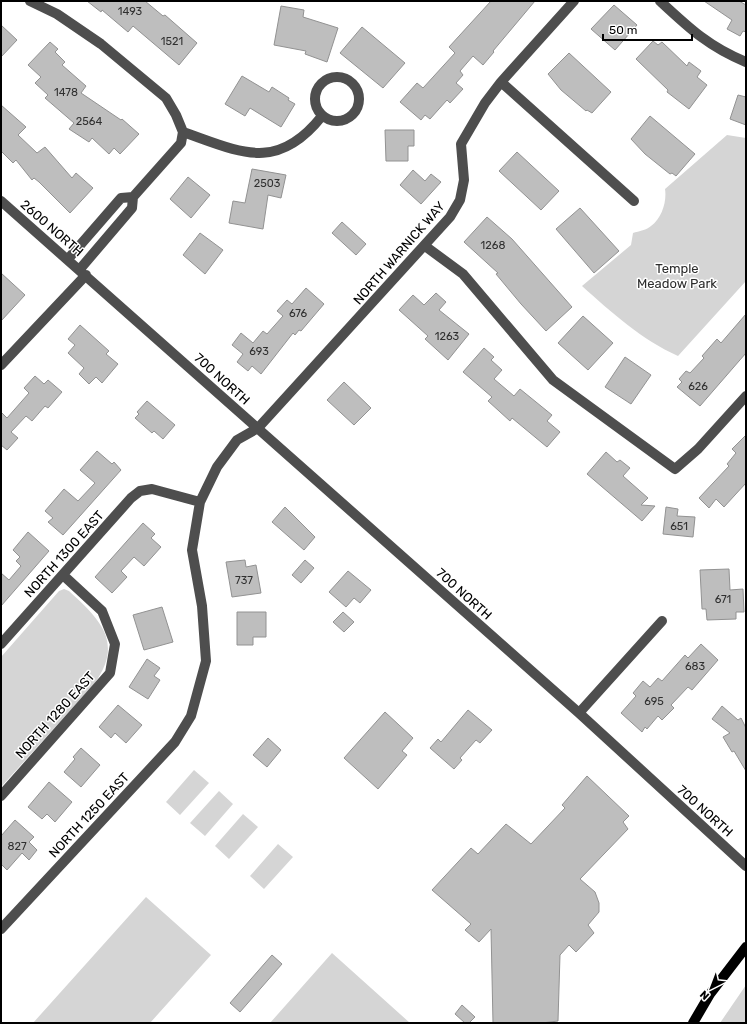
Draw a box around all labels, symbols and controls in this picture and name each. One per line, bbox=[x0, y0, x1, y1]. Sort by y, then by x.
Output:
house number: 1493 bbox=[118, 5, 143, 18]
scale bar bbox=[603, 16, 692, 42]
text: 50 m bbox=[609, 23, 637, 37]
house number: 1521 bbox=[161, 35, 183, 48]
house number: 1478 bbox=[54, 86, 78, 99]
house number: 2564 bbox=[76, 115, 102, 128]
house number: 2503 bbox=[254, 177, 281, 190]
street label: 2600 NORTH bbox=[18, 197, 86, 259]
street label: NORTH WARNICK WAY bbox=[350, 198, 448, 308]
house number: 1268 bbox=[481, 239, 505, 252]
park label: Temple Meadow Park bbox=[637, 261, 717, 291]
house number: 676 bbox=[289, 307, 307, 320]
house number: 1263 bbox=[435, 330, 460, 343]
house number: 693 bbox=[249, 345, 269, 358]
street label: 700 NORTH bbox=[191, 350, 253, 408]
house number: 626 bbox=[688, 380, 708, 393]
street label: NORTH 1300 EAST bbox=[21, 507, 107, 600]
house number: 651 bbox=[670, 520, 688, 533]
street label: 700 NORTH bbox=[433, 565, 495, 623]
house number: 737 bbox=[235, 574, 253, 587]
house number: 671 bbox=[715, 593, 731, 606]
house number: 683 bbox=[685, 660, 706, 673]
street label: NORTH 1280 EAST bbox=[12, 668, 98, 761]
house number: 695 bbox=[644, 695, 664, 708]
street label: NORTH 1250 EAST bbox=[46, 769, 133, 861]
street label: 700 NORTH bbox=[674, 782, 736, 840]
house number: 827 bbox=[7, 840, 27, 853]
north arrow bbox=[691, 968, 731, 1008]
text: N bbox=[697, 988, 712, 1003]

